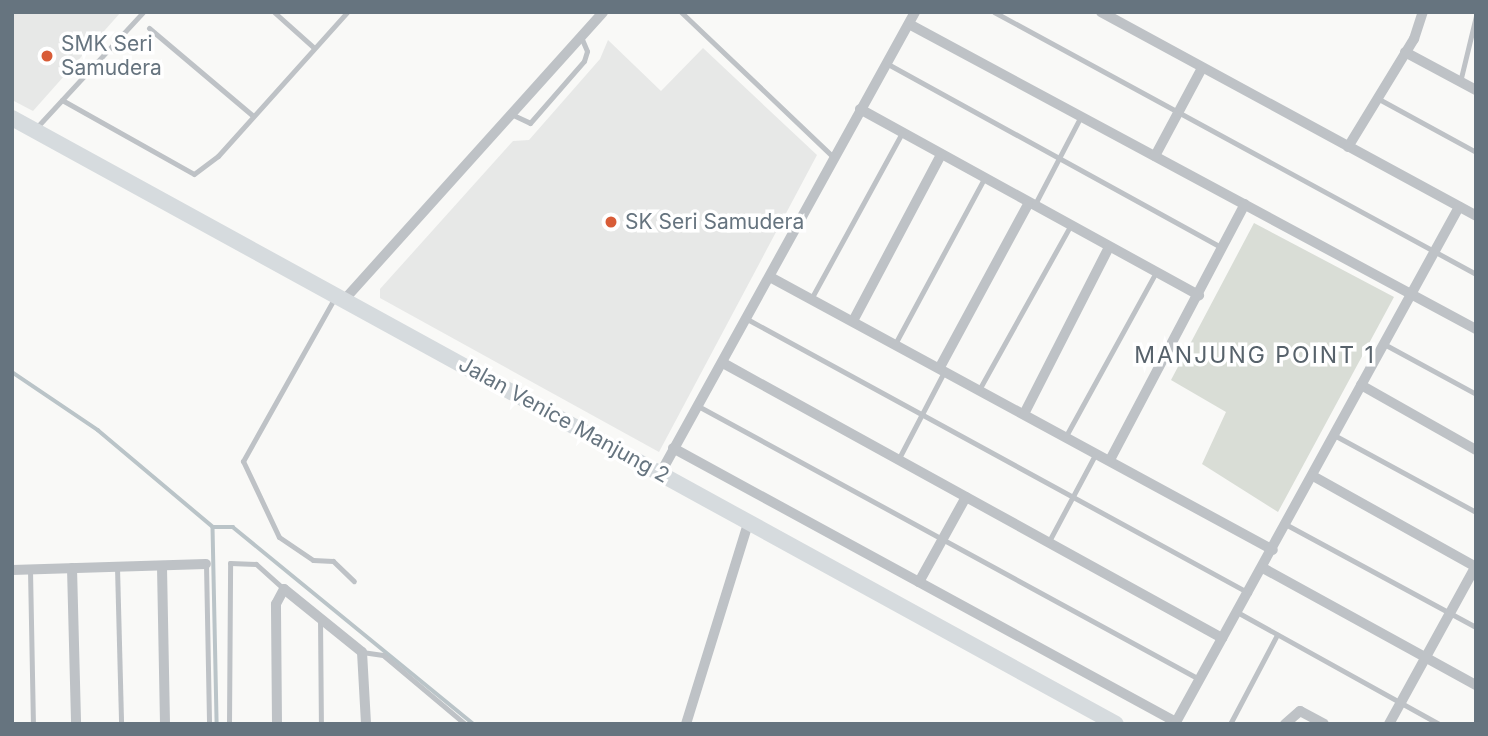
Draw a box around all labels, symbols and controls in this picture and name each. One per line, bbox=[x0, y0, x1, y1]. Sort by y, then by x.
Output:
place label: SMK Seri Samudera bbox=[61, 31, 162, 81]
marker: SMK Seri Samudera bbox=[39, 48, 55, 64]
place label: SK Seri Samudera bbox=[625, 209, 804, 235]
marker: SK Seri Samudera bbox=[603, 214, 619, 230]
district label: MANJUNG POINT 1 bbox=[1136, 341, 1374, 369]
street label: Jalan Venice Manjung 2 bbox=[454, 352, 674, 488]

